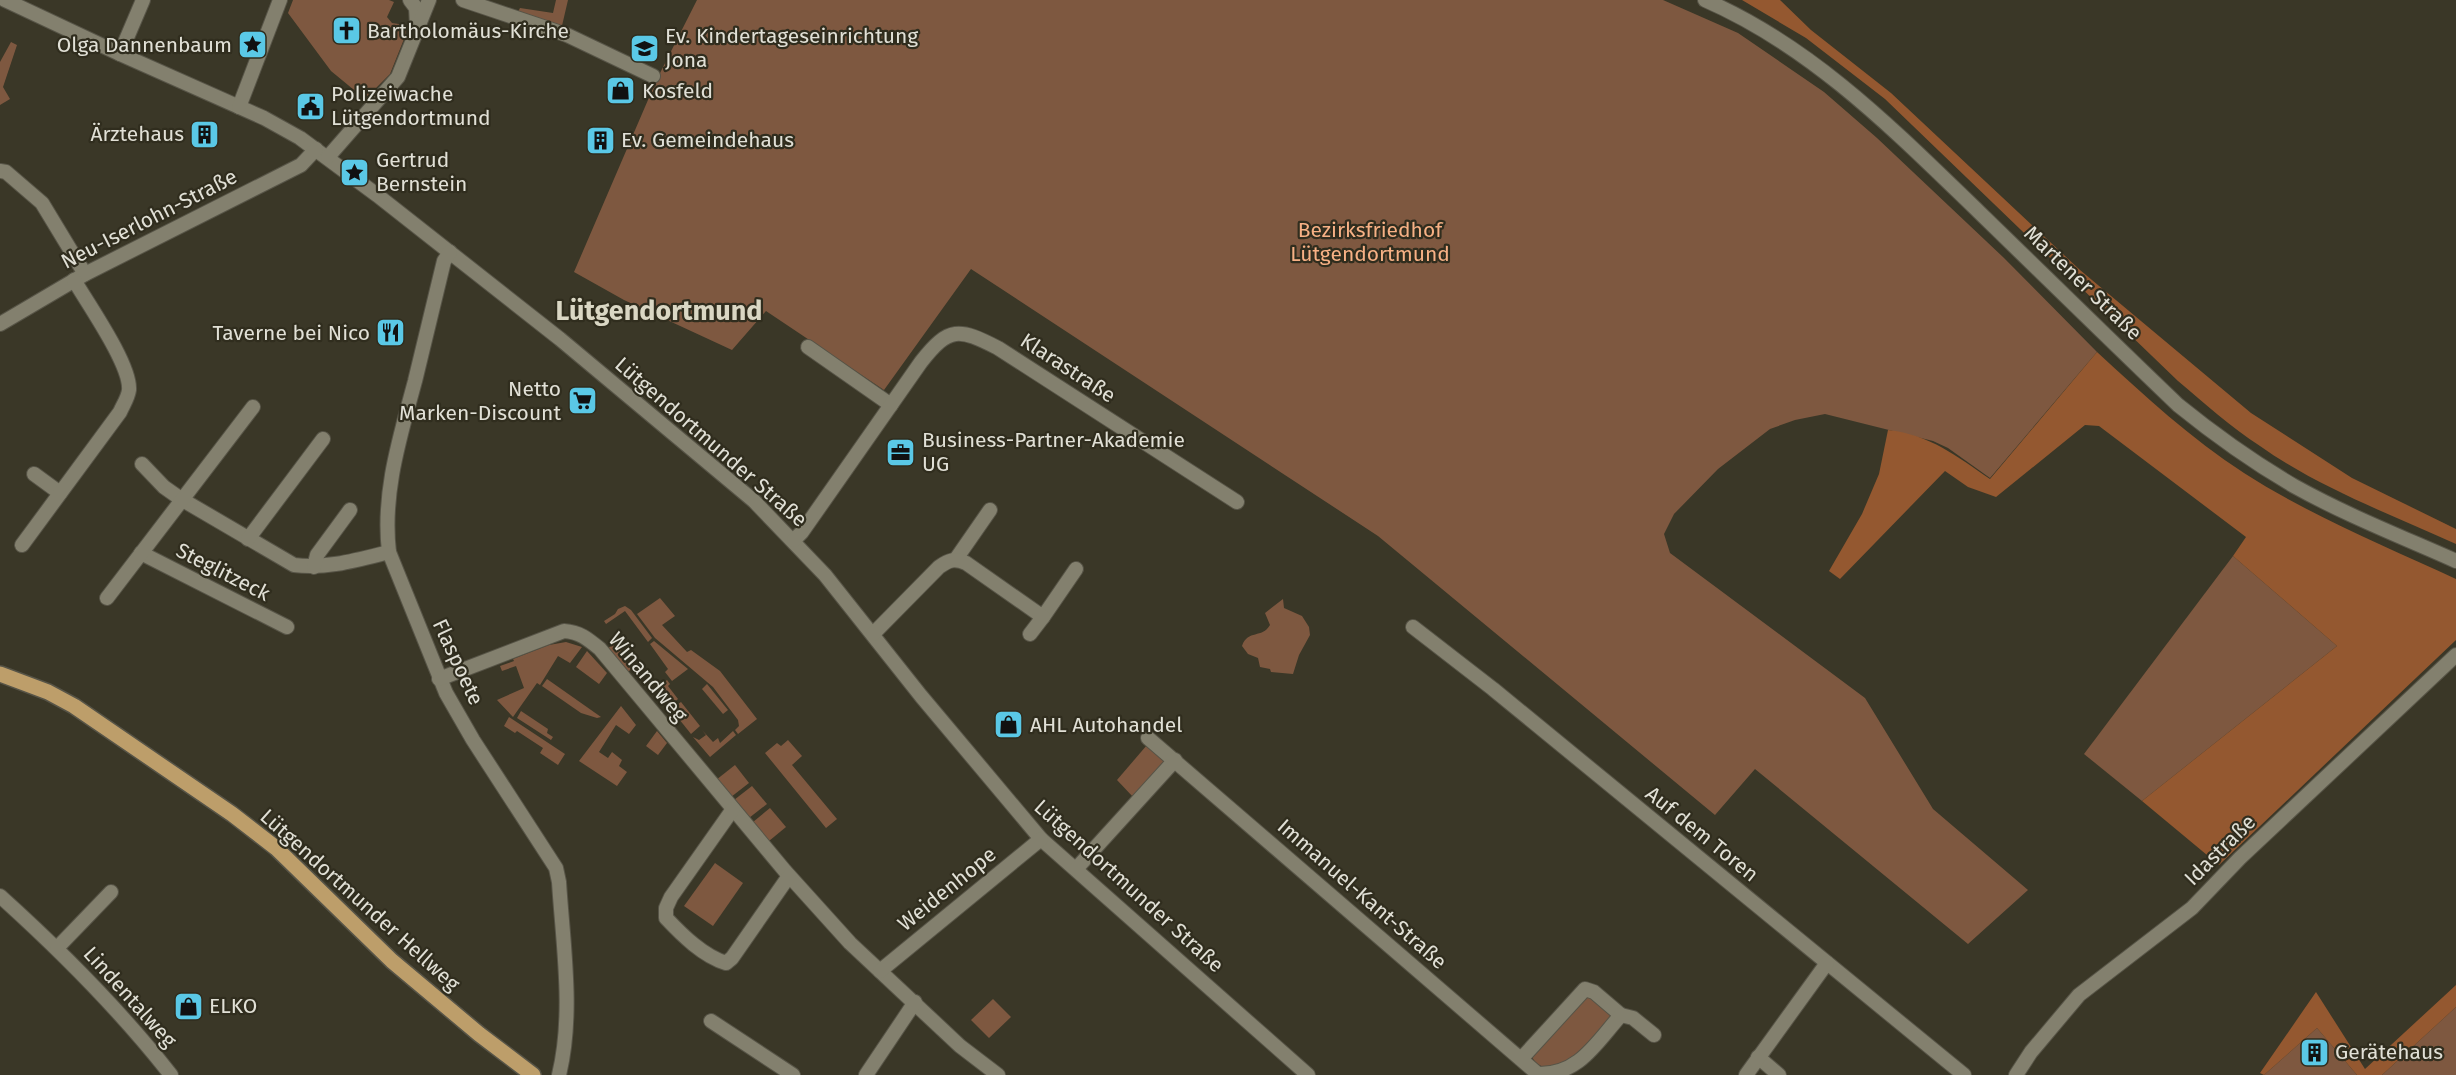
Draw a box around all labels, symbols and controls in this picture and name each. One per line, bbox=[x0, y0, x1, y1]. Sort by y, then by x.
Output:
church icon: Bartholomäus-Kirche bbox=[330, 15, 362, 47]
place label: Bartholomäus-Kirche bbox=[367, 18, 569, 44]
place label: Ev. Kindertageseinrichtung Jona bbox=[665, 23, 918, 73]
place icon: Olga Dannenbaum bbox=[237, 29, 269, 61]
place label: Olga Dannenbaum bbox=[57, 32, 232, 58]
school or university icon: Ev. Kindertageseinrichtung Jona bbox=[628, 32, 660, 64]
shop icon: Kosfeld bbox=[605, 75, 637, 107]
place label: Kosfeld bbox=[642, 78, 713, 104]
place label: Polizeiwache Lütgendortmund bbox=[331, 81, 491, 131]
public building icon: Polizeiwache Lütgendortmund bbox=[294, 90, 326, 122]
building icon: Ärztehaus bbox=[189, 118, 221, 150]
place label: Ärztehaus bbox=[90, 121, 184, 147]
building icon: Ev. Gemeindehaus bbox=[584, 124, 616, 156]
place label: Ev. Gemeindehaus bbox=[621, 127, 794, 153]
place label: Gertrud Bernstein bbox=[376, 147, 467, 197]
place icon: Gertrud Bernstein bbox=[339, 156, 371, 188]
street label: Neu-Iserlohn-Straße bbox=[57, 163, 241, 275]
park label: Bezirksfriedhof Lütgendortmund bbox=[1290, 217, 1450, 267]
street label: Martener Straße bbox=[2019, 220, 2147, 346]
district label: Lütgendortmund bbox=[556, 295, 762, 327]
restaurant icon: Taverne bei Nico bbox=[375, 317, 407, 349]
place label: Taverne bei Nico bbox=[212, 320, 370, 346]
street label: Klarastraße bbox=[1015, 328, 1121, 408]
street label: Lütgendortmunder Straße bbox=[609, 351, 813, 533]
place label: Netto Marken-Discount bbox=[399, 376, 561, 426]
supermarket icon: Netto Marken-Discount bbox=[566, 385, 598, 417]
place label: Business-Partner-Akademie UG bbox=[922, 427, 1185, 477]
office icon: Business-Partner-Akademie UG bbox=[885, 436, 917, 468]
street label: Steglitzeck bbox=[172, 537, 275, 607]
street label: Flaspoete bbox=[427, 615, 489, 709]
street label: Winandweg bbox=[603, 627, 693, 727]
shop icon: AHL Autohandel bbox=[993, 709, 1025, 741]
place label: AHL Autohandel bbox=[1030, 712, 1182, 738]
street label: Auf dem Toren bbox=[1640, 781, 1764, 887]
street label: Lütgendortmunder Straße bbox=[1029, 794, 1229, 978]
street label: Lütgendortmunder Hellweg bbox=[255, 803, 465, 997]
street label: Idastraße bbox=[2179, 809, 2261, 891]
street label: Immanuel-Kant-Straße bbox=[1272, 813, 1452, 975]
street label: Weidenhope bbox=[892, 841, 1002, 937]
street label: Lindentalweg bbox=[78, 941, 182, 1053]
shop icon: ELKO bbox=[172, 990, 204, 1022]
place label: ELKO bbox=[209, 993, 257, 1019]
building icon: Gerätehaus bbox=[2298, 1036, 2330, 1068]
place label: Gerätehaus bbox=[2335, 1039, 2443, 1065]

